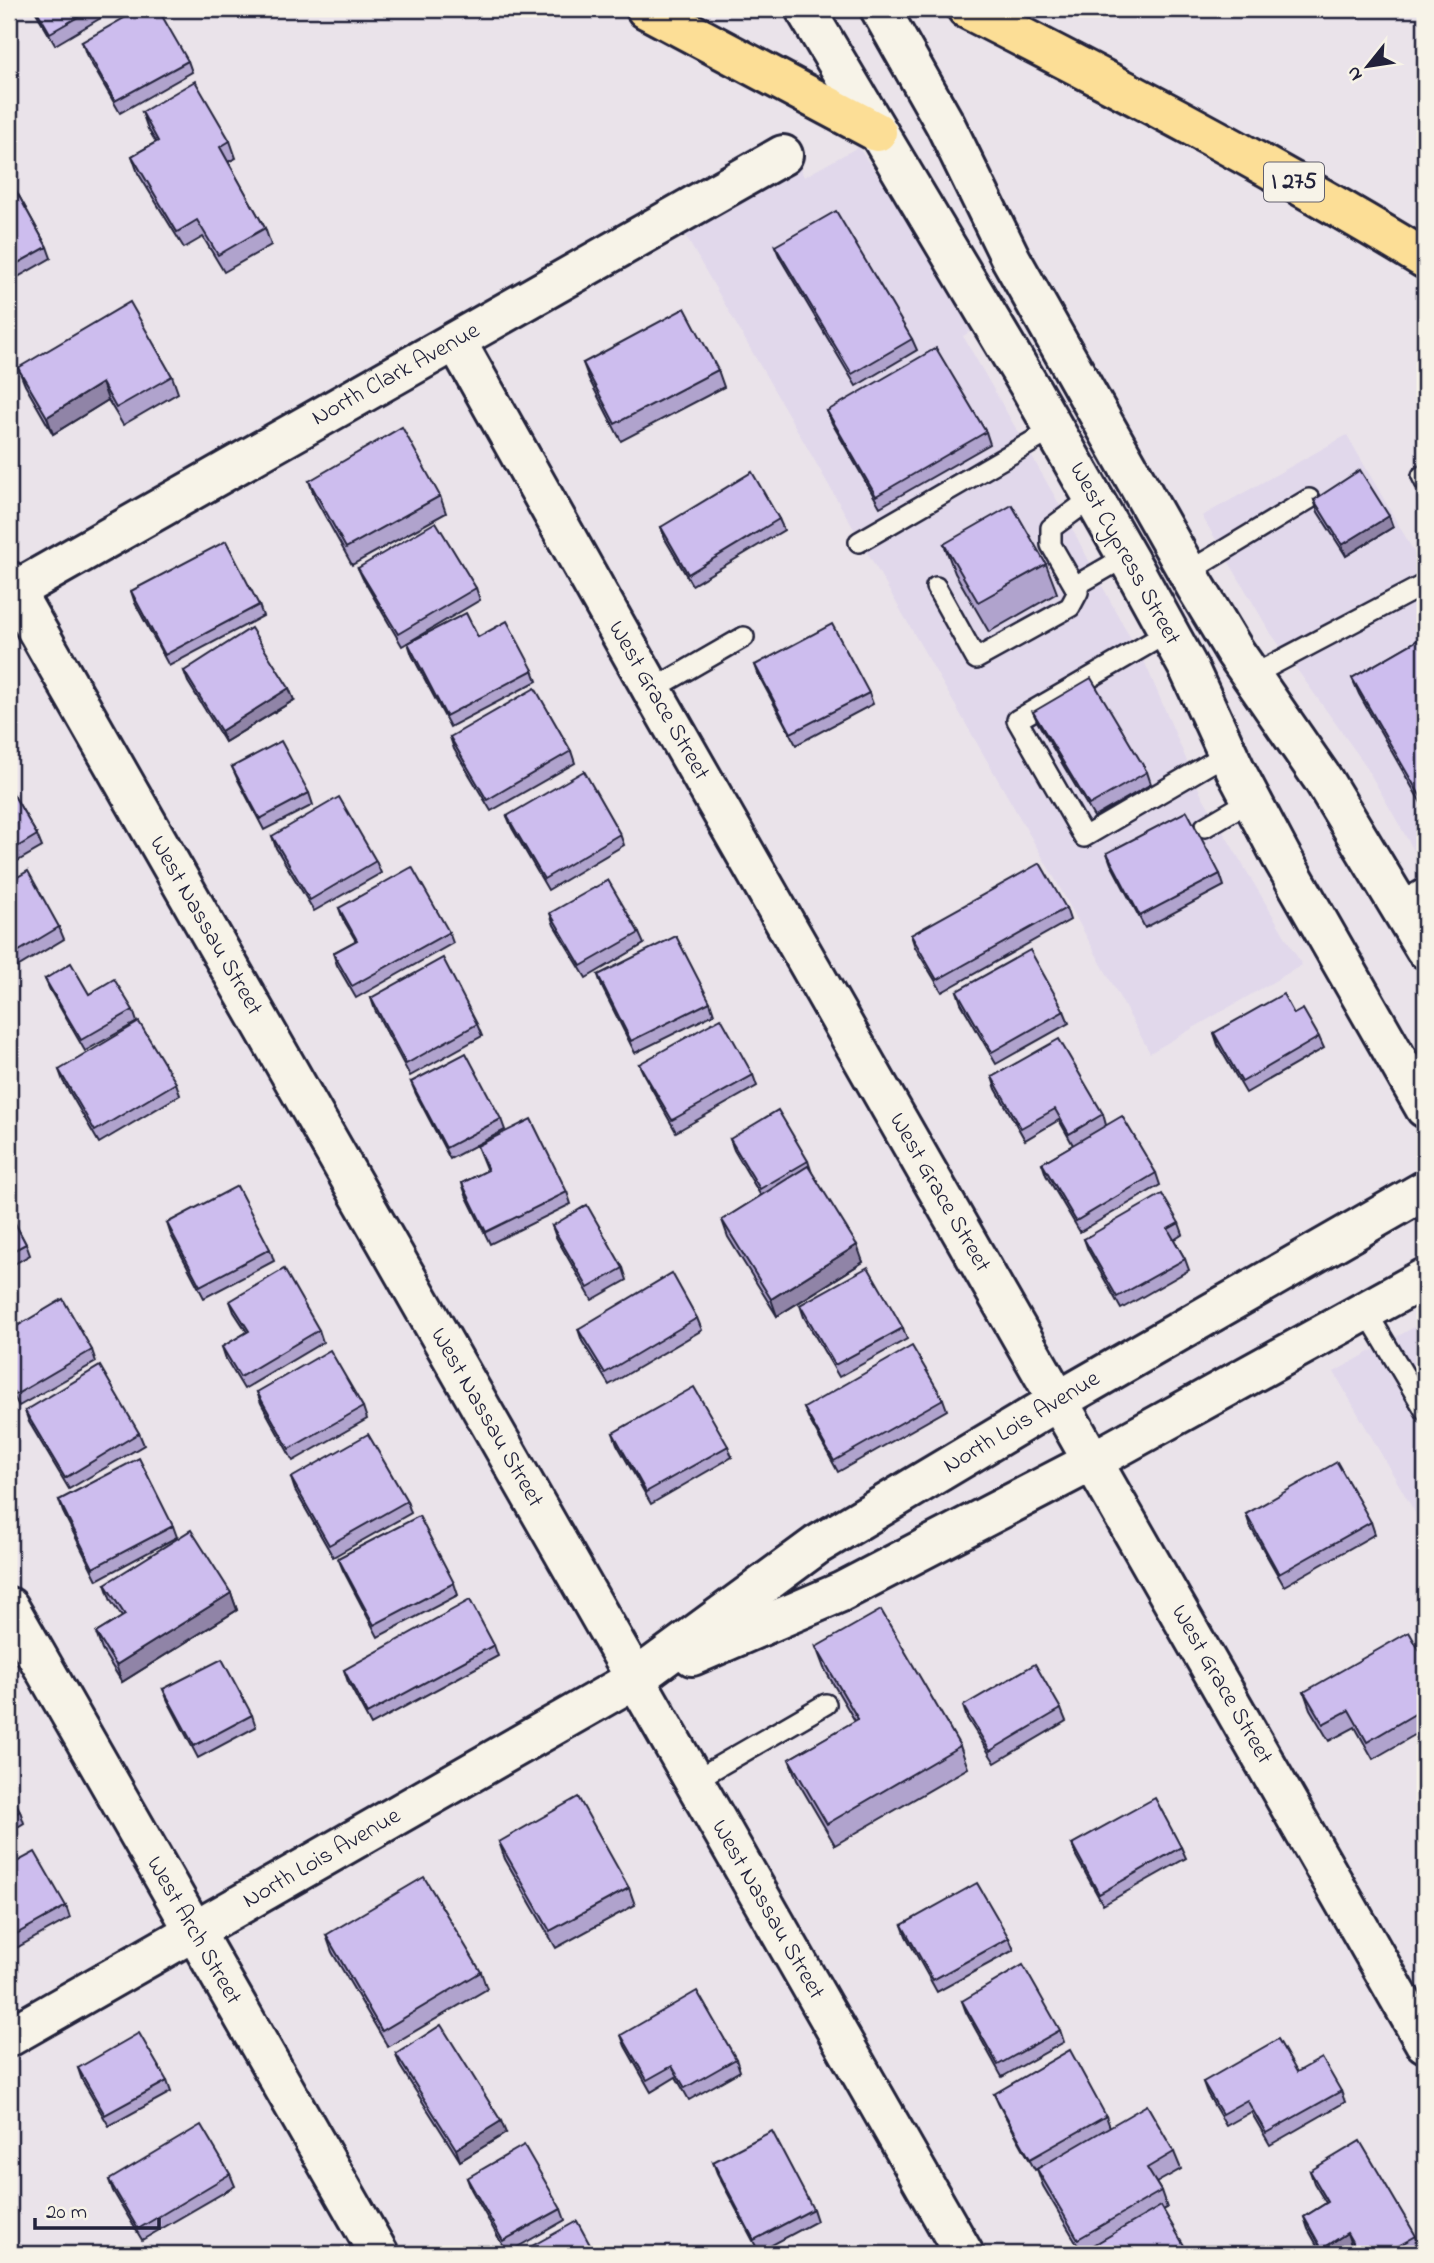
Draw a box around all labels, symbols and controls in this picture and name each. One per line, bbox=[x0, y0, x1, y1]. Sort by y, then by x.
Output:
north arrow bbox=[1332, 32, 1402, 102]
text: N bbox=[1340, 61, 1370, 86]
road number: I 275 bbox=[1264, 162, 1324, 202]
street label: North Clark Avenue bbox=[306, 314, 487, 436]
street label: West Cypress Street bbox=[1058, 456, 1189, 652]
street label: West Grace Street bbox=[598, 615, 718, 787]
street label: West Nassau Street bbox=[139, 830, 271, 1022]
street label: West Grace Street bbox=[879, 1107, 999, 1279]
street label: West Nassau Street bbox=[420, 1322, 552, 1514]
street label: North Lois Avenue bbox=[937, 1362, 1107, 1484]
street label: West Grace Street bbox=[1161, 1599, 1281, 1771]
street label: North Lois Avenue bbox=[236, 1799, 408, 1918]
street label: West Nassau Street bbox=[701, 1814, 833, 2006]
street label: West Arch Street bbox=[136, 1850, 250, 2012]
scale bar bbox=[35, 2186, 159, 2230]
text: 20 m bbox=[46, 2198, 87, 2228]

